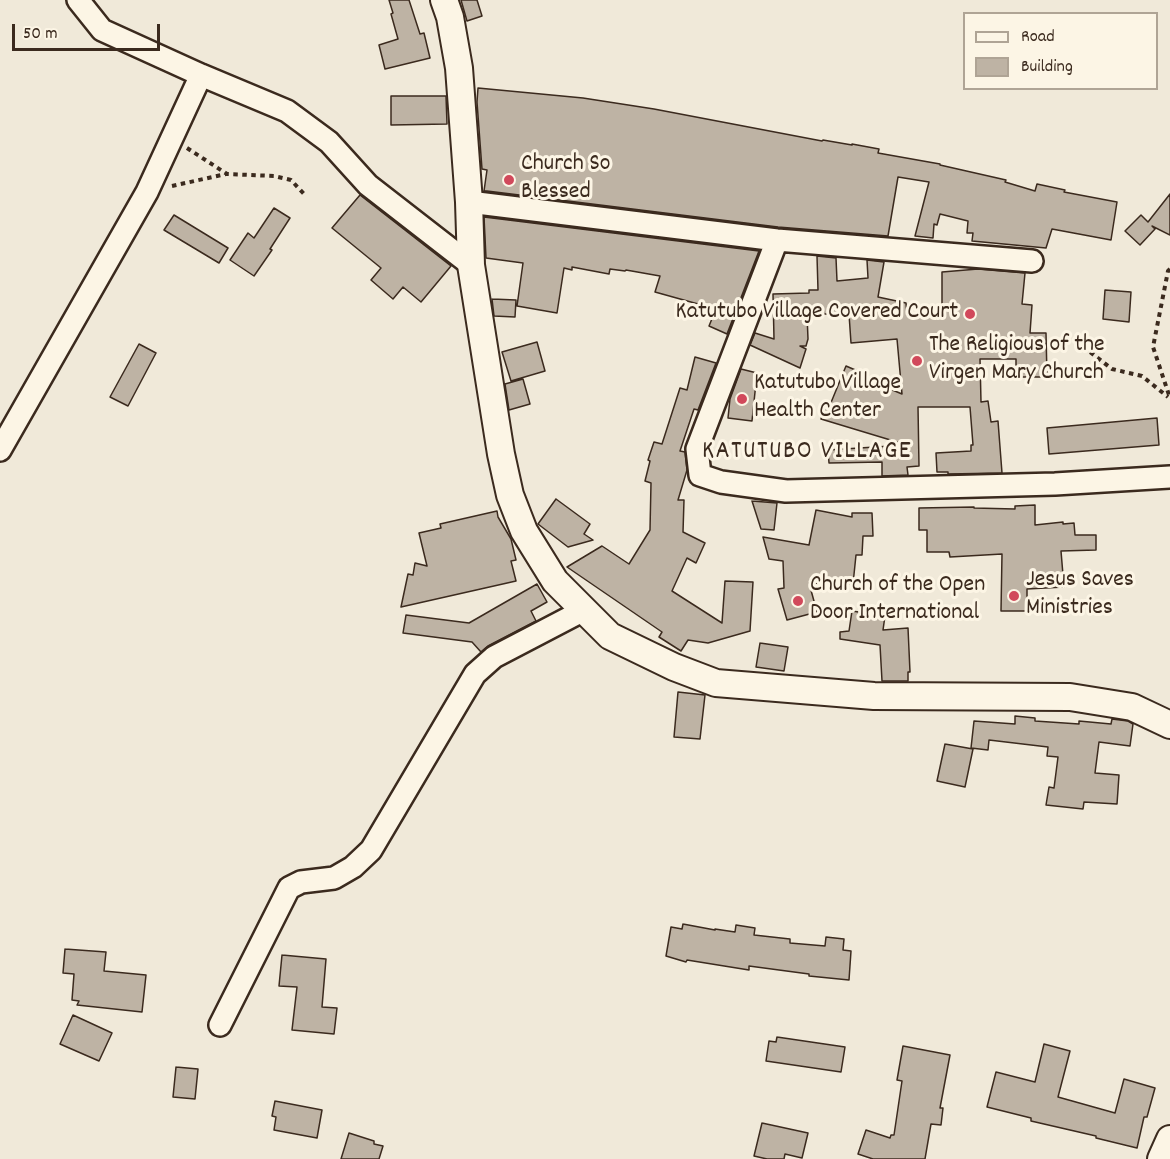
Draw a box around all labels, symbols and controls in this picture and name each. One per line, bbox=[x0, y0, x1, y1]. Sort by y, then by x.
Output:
scale bar bbox=[15, 12, 164, 50]
legend bbox=[963, 12, 1158, 90]
text: 50 m bbox=[23, 22, 58, 47]
text: Road bbox=[1021, 25, 1055, 50]
text: Building bbox=[1021, 55, 1073, 80]
place label: Church So Blessed bbox=[521, 152, 610, 208]
marker: Church So Blessed bbox=[502, 173, 516, 187]
place label: Katutubo Village Covered Court bbox=[676, 300, 958, 328]
marker: Katutubo Village Covered Court bbox=[963, 307, 977, 321]
place label: The Religious of the Virgen Mary Church bbox=[929, 333, 1105, 389]
marker: The Religious of the Virgen Mary Church bbox=[910, 354, 924, 368]
place label: Katutubo Village Health Center bbox=[754, 371, 901, 427]
marker: Katutubo Village Health Center bbox=[735, 392, 749, 406]
district label: KATUTUBO VILLAGE bbox=[702, 437, 912, 469]
place label: Jesus Saves Ministries bbox=[1026, 568, 1134, 624]
place label: Church of the Open Door International bbox=[810, 573, 985, 629]
marker: Jesus Saves Ministries bbox=[1007, 589, 1021, 603]
marker: Church of the Open Door International bbox=[791, 594, 805, 608]

